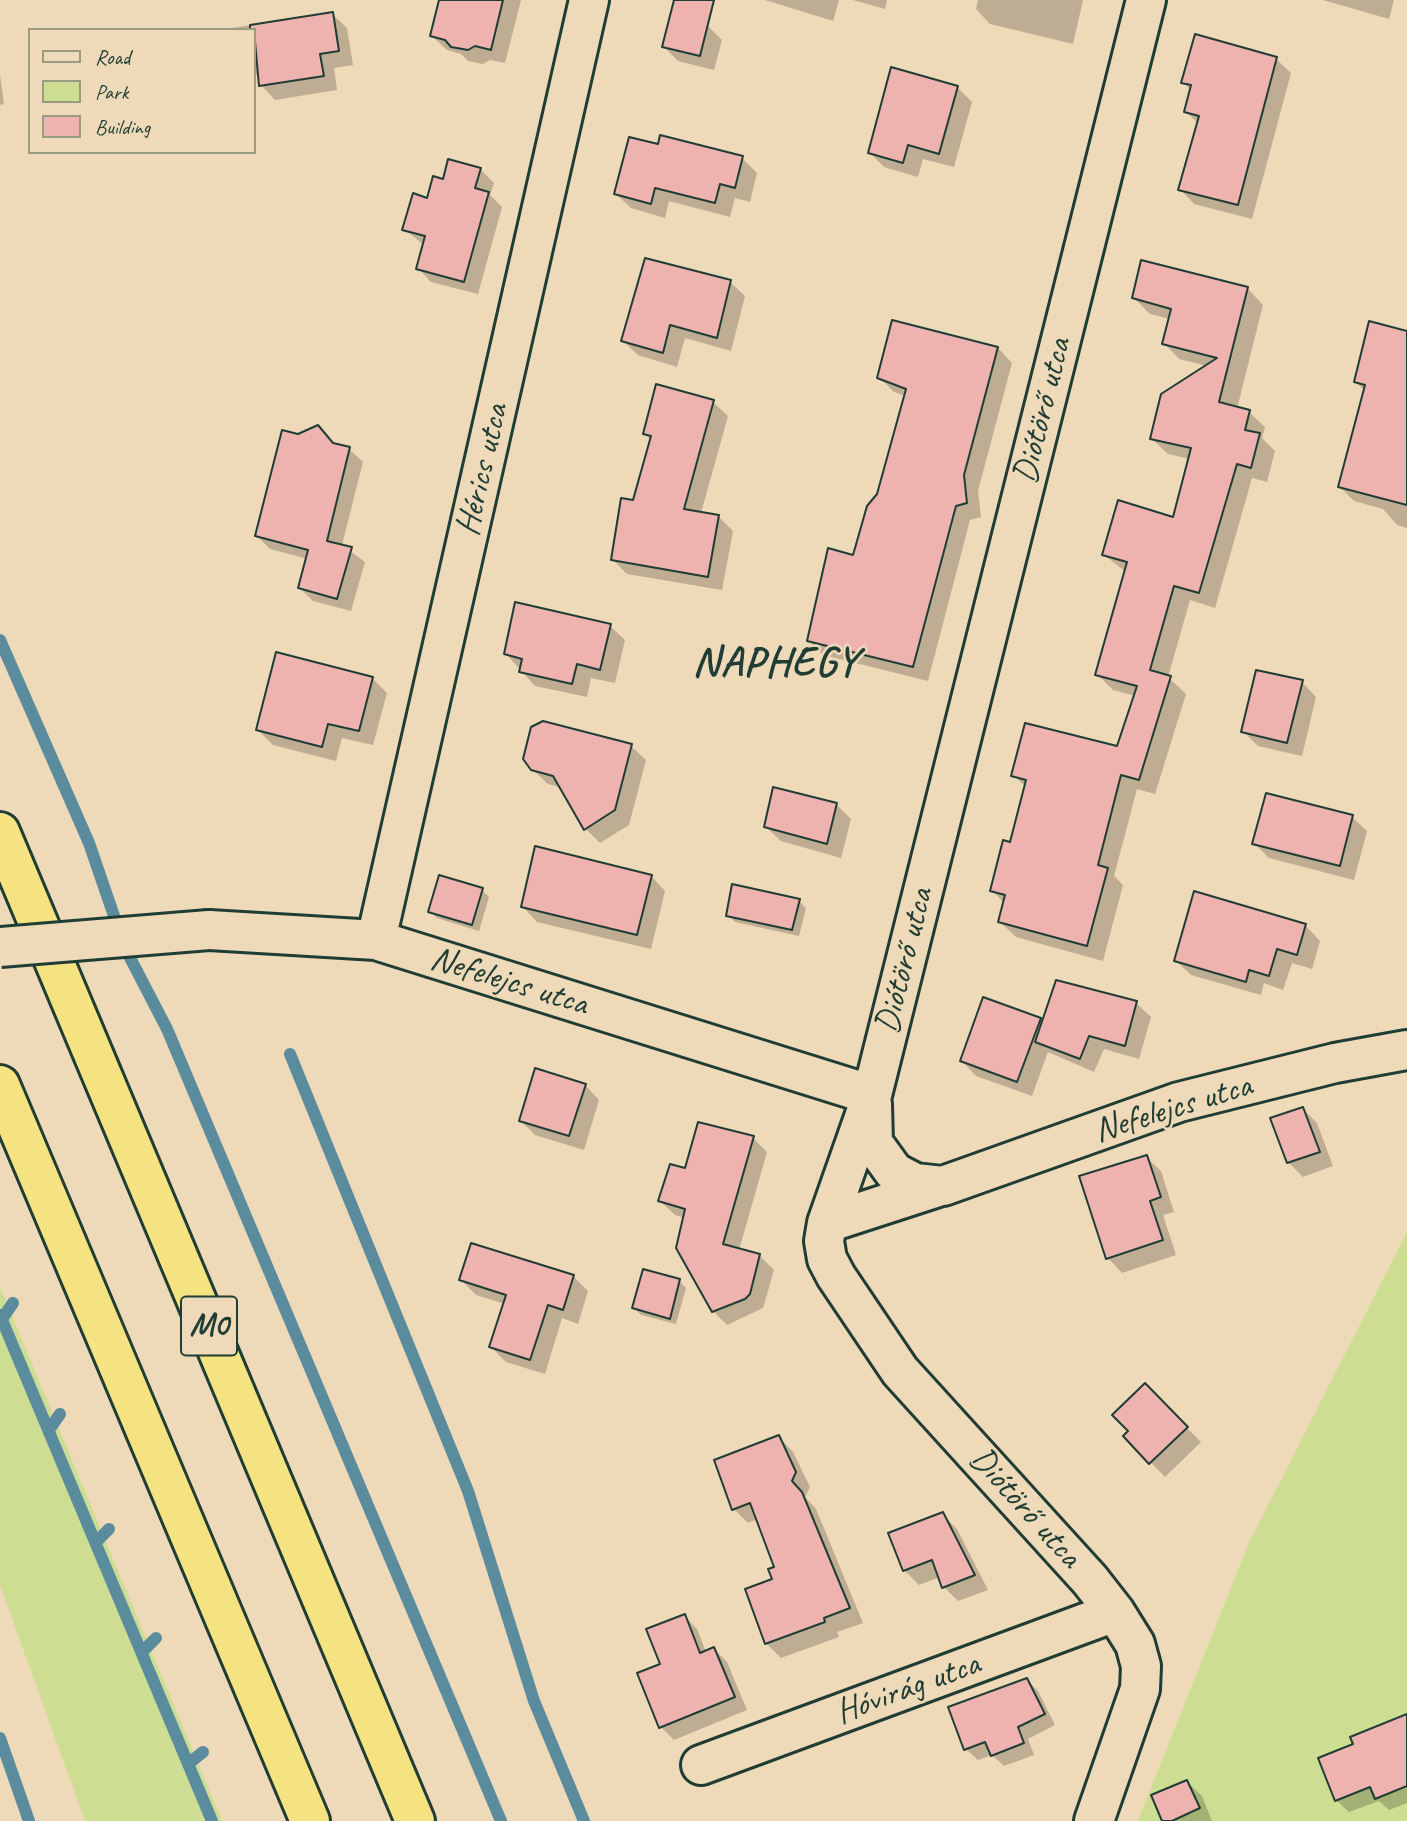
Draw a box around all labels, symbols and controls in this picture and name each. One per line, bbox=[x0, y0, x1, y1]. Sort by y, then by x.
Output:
legend bbox=[28, 28, 256, 154]
text: Road bbox=[95, 44, 130, 70]
text: Park bbox=[95, 79, 128, 105]
text: Building bbox=[95, 114, 150, 140]
street label: Diótörő utca bbox=[1005, 334, 1081, 488]
street label: Hérics utca bbox=[447, 400, 519, 540]
district label: NAPHEGY bbox=[692, 639, 860, 689]
street label: Diótörő utca bbox=[867, 884, 943, 1038]
street label: Nefelejcs utca bbox=[425, 938, 593, 1026]
street label: Nefelejcs utca bbox=[1089, 1065, 1257, 1153]
road number: M0 bbox=[181, 1296, 237, 1356]
street label: Diótörő utca bbox=[960, 1439, 1090, 1577]
street label: Hóvirág utca bbox=[830, 1644, 986, 1734]

